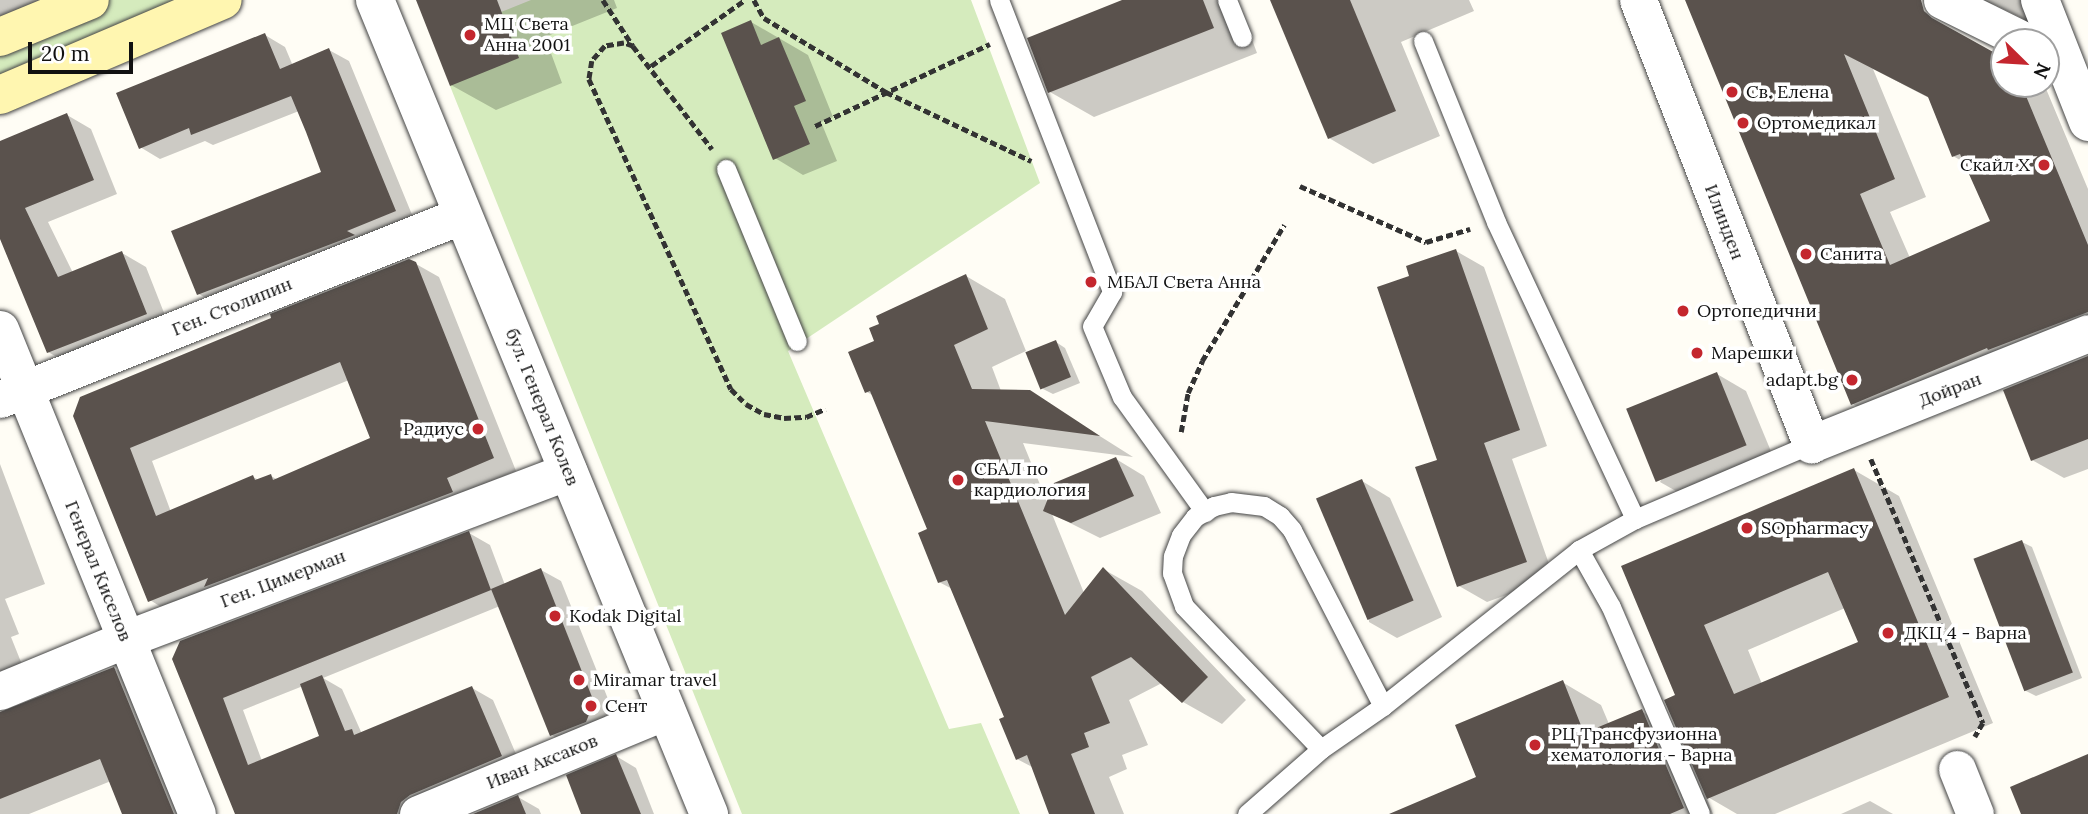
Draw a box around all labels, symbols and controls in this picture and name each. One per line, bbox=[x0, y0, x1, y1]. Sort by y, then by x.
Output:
place label: МЦ Света Анна 2001 bbox=[484, 14, 570, 56]
marker: МЦ Света Анна 2001 bbox=[462, 27, 478, 43]
scale bar bbox=[32, 28, 136, 72]
north arrow bbox=[1990, 28, 2060, 98]
text: 20 m bbox=[41, 40, 90, 67]
text: N bbox=[2028, 59, 2056, 82]
place label: Св. Елена bbox=[1746, 81, 1829, 103]
marker: Св. Елена bbox=[1724, 84, 1740, 100]
place label: Ортомедикал bbox=[1757, 112, 1876, 134]
marker: Ортомедикал bbox=[1735, 115, 1751, 131]
place label: Скайл Х bbox=[1960, 154, 2030, 176]
marker: Скайл Х bbox=[2036, 157, 2052, 173]
street label: Илинден bbox=[1700, 181, 1748, 263]
place label: Санита bbox=[1820, 243, 1883, 265]
marker: Санита bbox=[1798, 246, 1814, 262]
place label: МБАЛ Света Анна bbox=[1107, 271, 1261, 293]
marker: МБАЛ Света Анна bbox=[1081, 272, 1101, 292]
street label: Ген. Столипин bbox=[169, 273, 295, 341]
place label: Ортопедични bbox=[1697, 300, 1817, 322]
marker: Ортопедични bbox=[1675, 303, 1691, 319]
street label: бул. Генерал Колев bbox=[501, 325, 583, 489]
place label: Марешки bbox=[1711, 342, 1793, 364]
marker: Марешки bbox=[1689, 345, 1705, 361]
street label: Дойран bbox=[1916, 368, 1984, 412]
place label: adapt.bg bbox=[1766, 369, 1838, 391]
marker: adapt.bg bbox=[1844, 372, 1860, 388]
place label: Радиус bbox=[403, 418, 464, 440]
marker: Радиус bbox=[470, 421, 486, 437]
place label: СБАЛ по кардиология bbox=[974, 459, 1086, 502]
marker: СБАЛ по кардиология bbox=[948, 470, 968, 490]
street label: Генерал Киселов bbox=[60, 498, 136, 644]
place label: SOpharmacy bbox=[1761, 517, 1868, 539]
marker: SOpharmacy bbox=[1739, 520, 1755, 536]
street label: Ген. Цимерман bbox=[217, 545, 349, 613]
place label: Kodak Digital bbox=[569, 605, 681, 627]
marker: Kodak Digital bbox=[547, 608, 563, 624]
place label: ДКЦ 4 - Варна bbox=[1904, 622, 2027, 644]
marker: ДКЦ 4 - Варна bbox=[1878, 623, 1898, 643]
place label: Miramar travel bbox=[593, 669, 717, 691]
marker: Miramar travel bbox=[571, 672, 587, 688]
place label: Сент bbox=[605, 695, 647, 717]
marker: Сент bbox=[583, 698, 599, 714]
place label: РЦ Трансфузионна хематология - Варна bbox=[1551, 724, 1732, 766]
street label: Иван Аксаков bbox=[483, 730, 601, 794]
marker: РЦ Трансфузионна хематология - Варна bbox=[1525, 735, 1545, 755]

